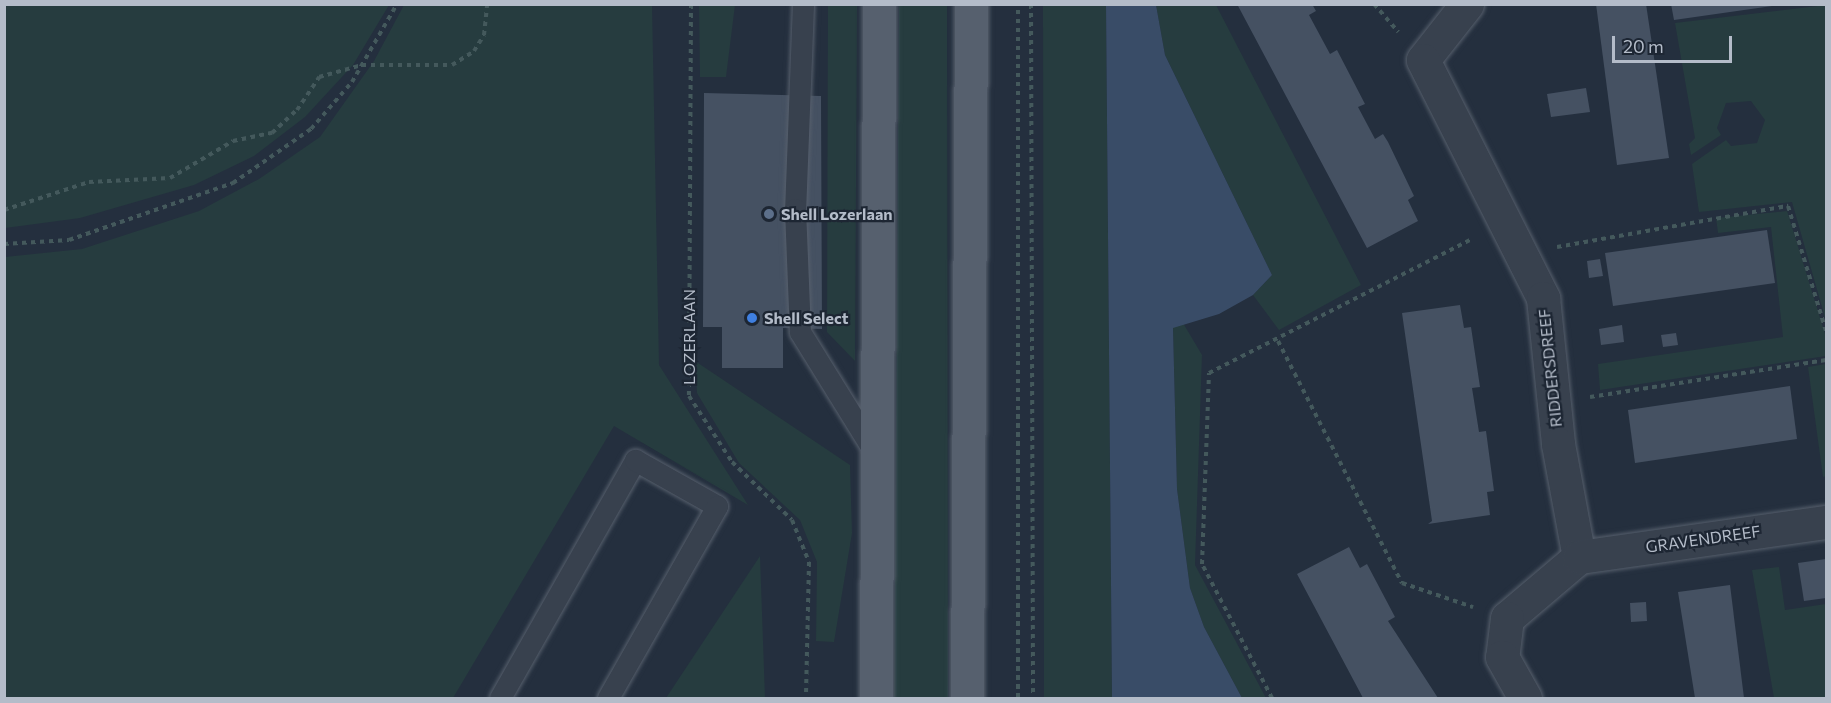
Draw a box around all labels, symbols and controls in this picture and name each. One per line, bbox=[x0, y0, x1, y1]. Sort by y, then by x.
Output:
scale bar bbox=[1615, 24, 1735, 62]
text: 20 m bbox=[1623, 35, 1664, 57]
place label: Shell Lozerlaan bbox=[781, 204, 893, 224]
marker: Shell Lozerlaan bbox=[762, 207, 776, 221]
street label: LOZERLAAN bbox=[679, 289, 699, 385]
place label: Shell Select bbox=[764, 308, 848, 328]
street label: RIDDERSDREEF bbox=[1534, 308, 1566, 428]
marker: Shell Select bbox=[745, 311, 759, 325]
street label: GRAVENDREEF bbox=[1644, 521, 1762, 557]

